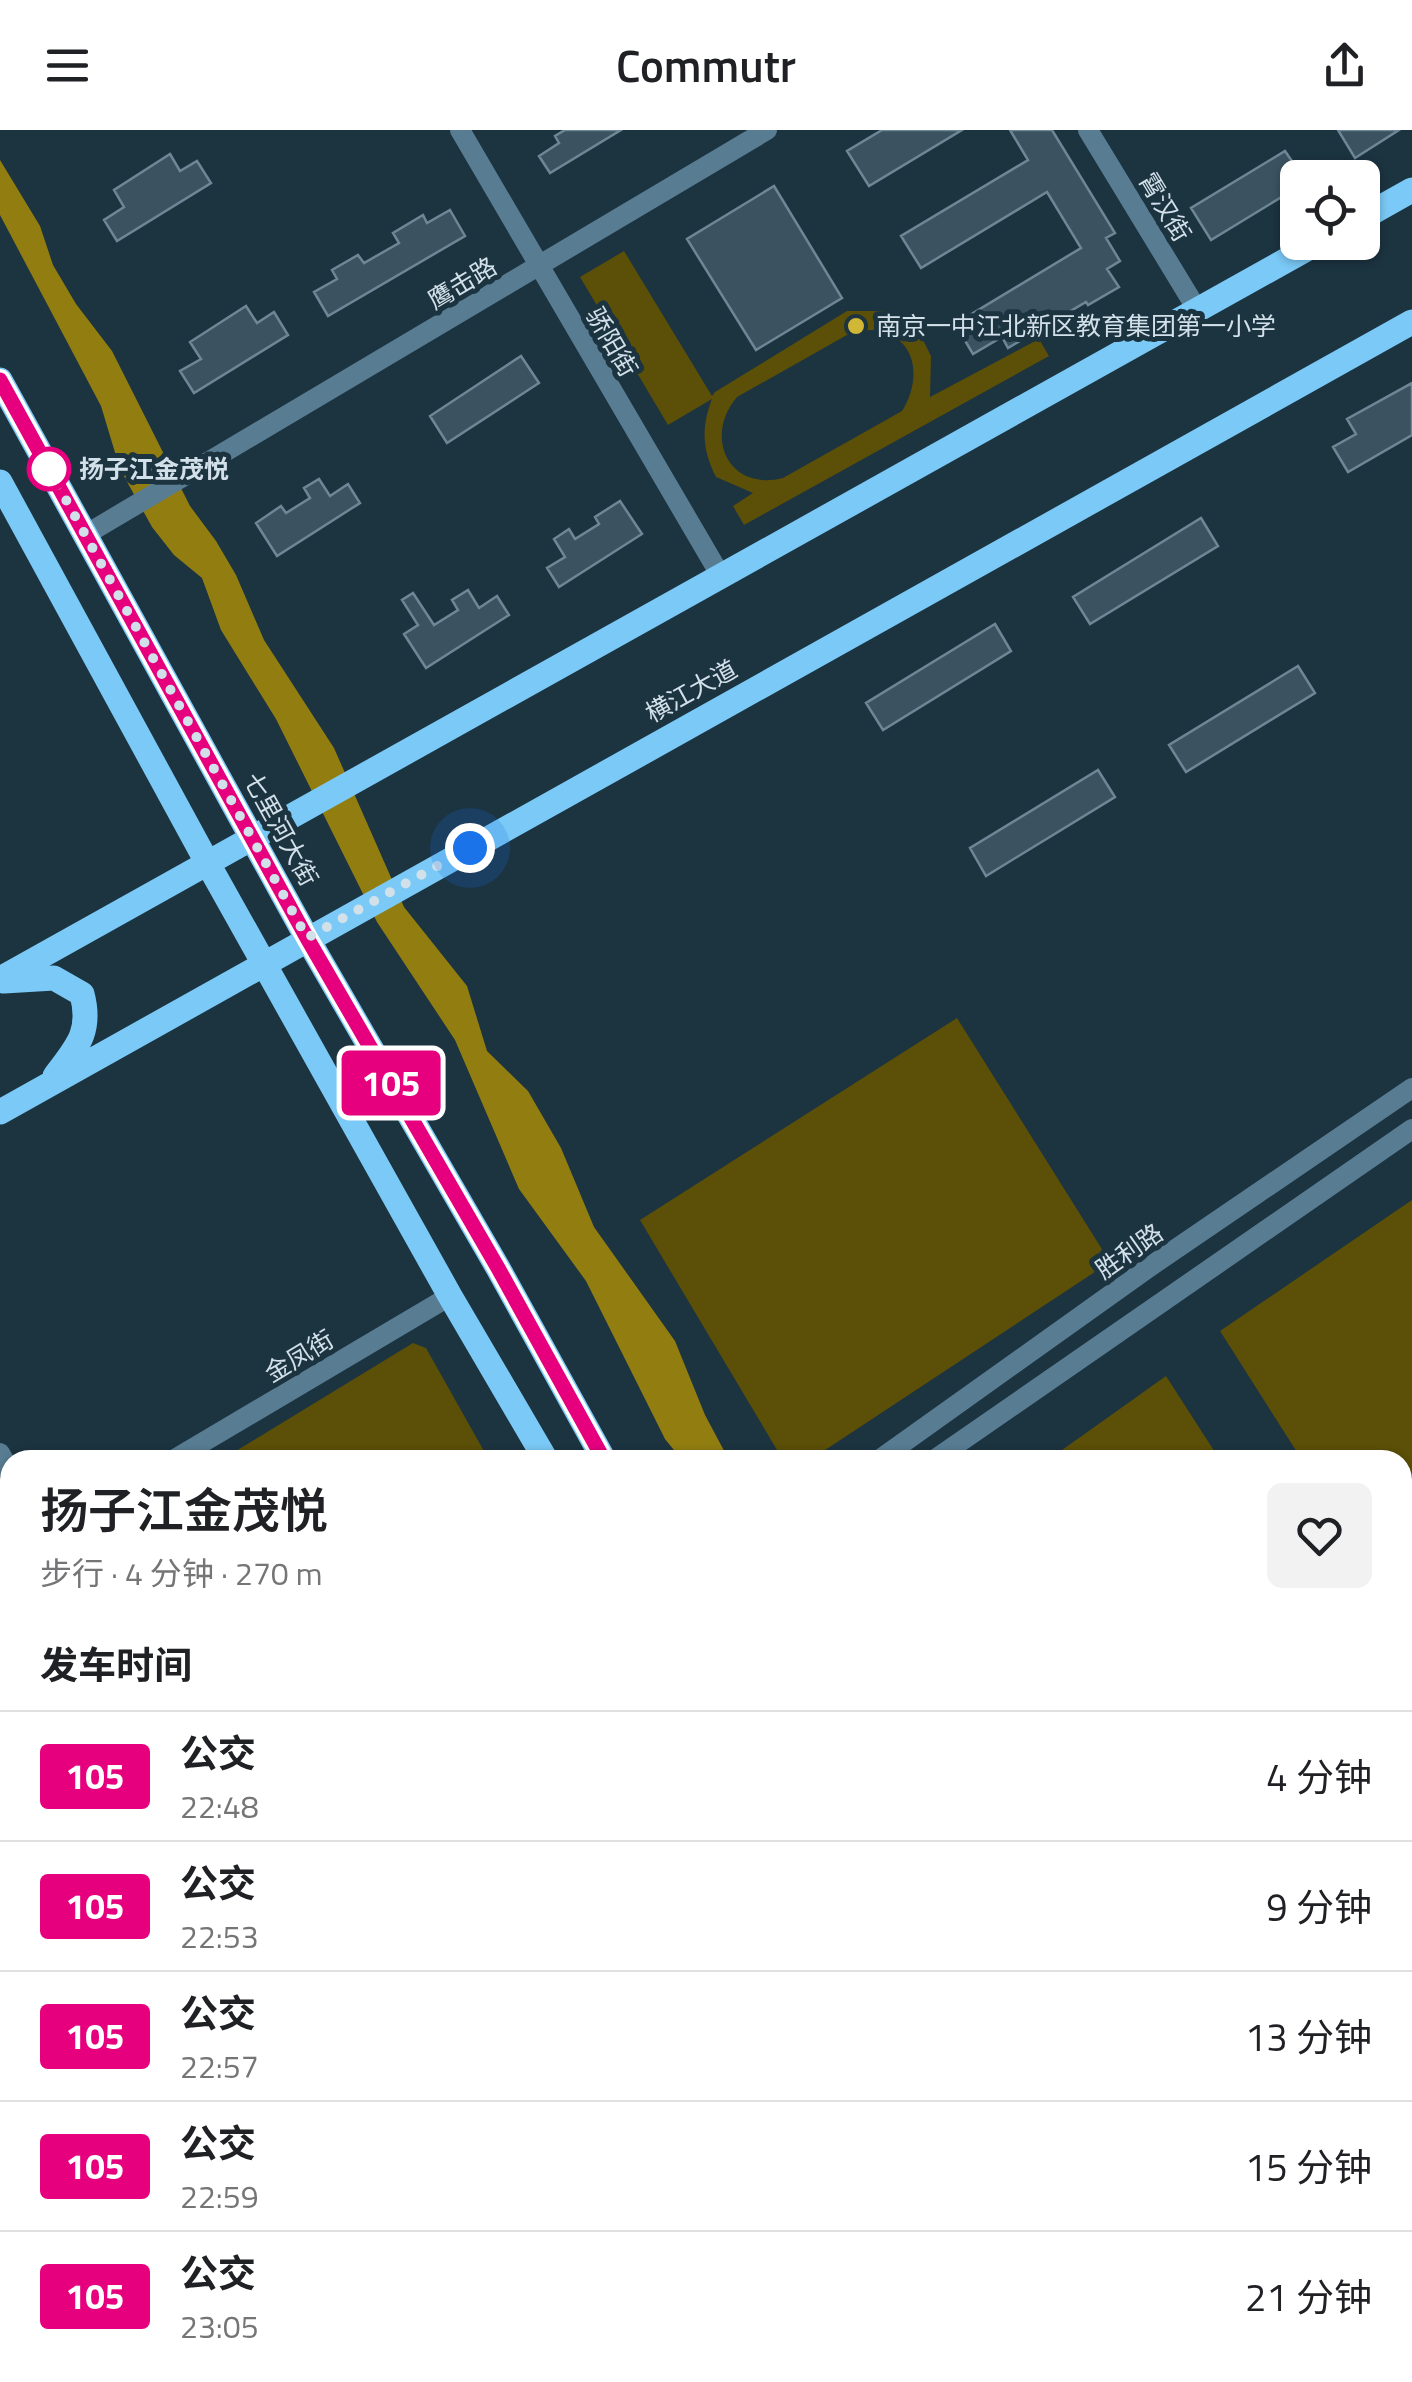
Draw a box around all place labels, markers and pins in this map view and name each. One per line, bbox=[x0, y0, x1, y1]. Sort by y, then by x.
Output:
place label: 南京一中江北新区教育集团第一小学 bbox=[876, 307, 1276, 345]
marker: 南京一中江北新区教育集团第一小学 bbox=[845, 315, 867, 337]
marker: 扬子江金茂悦 bbox=[28, 448, 70, 490]
place label: 扬子江金茂悦 bbox=[79, 450, 229, 488]

